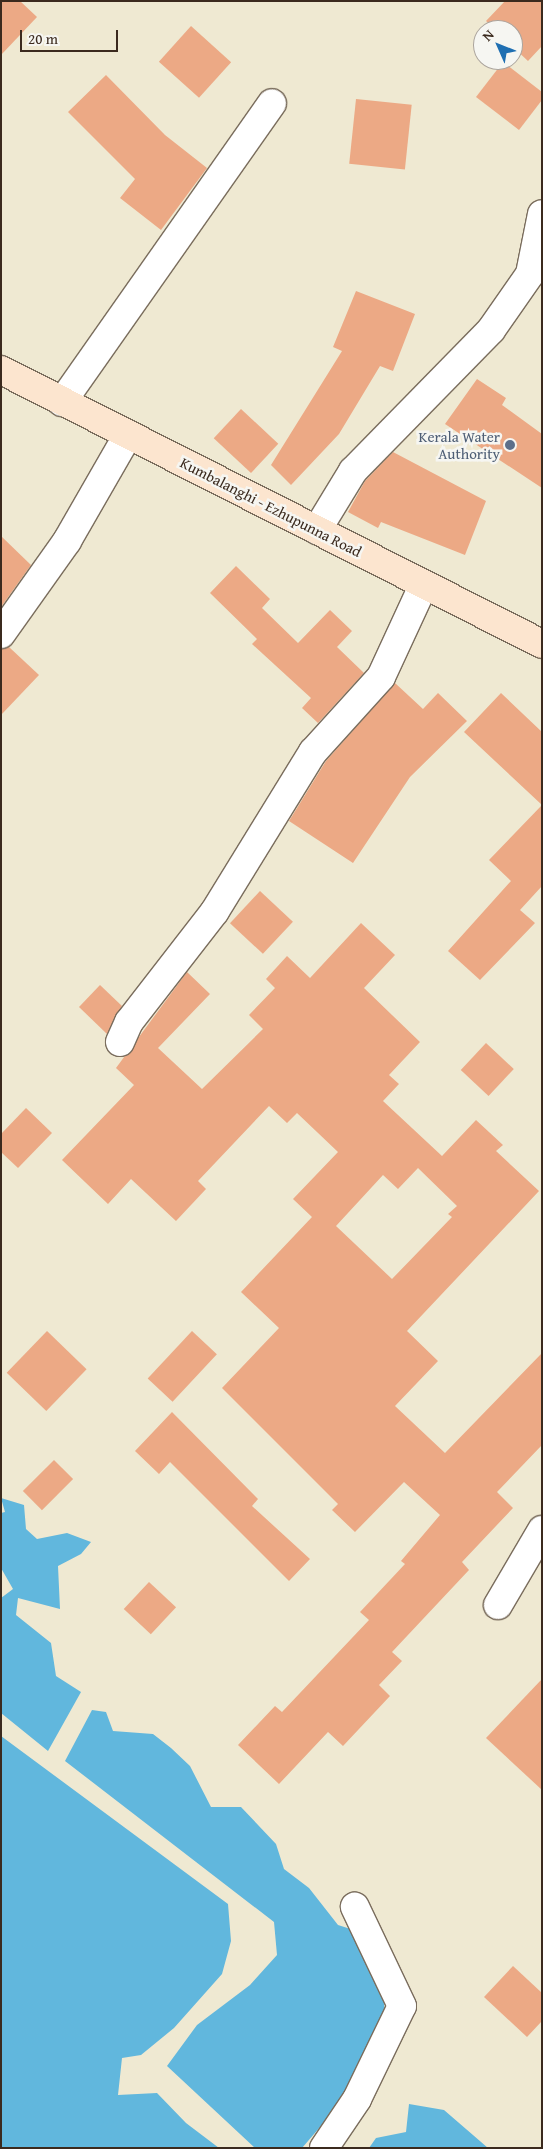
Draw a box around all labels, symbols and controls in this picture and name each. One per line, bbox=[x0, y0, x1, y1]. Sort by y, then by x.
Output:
scale bar bbox=[22, 20, 120, 52]
north arrow bbox=[473, 20, 523, 70]
text: N bbox=[477, 25, 498, 46]
text: 20 m bbox=[28, 28, 58, 49]
place label: Kerala Water Authority bbox=[419, 427, 500, 462]
marker: Kerala Water Authority bbox=[504, 439, 516, 451]
street label: Kumbalanghi - Ezhupunna Road bbox=[177, 453, 365, 561]

